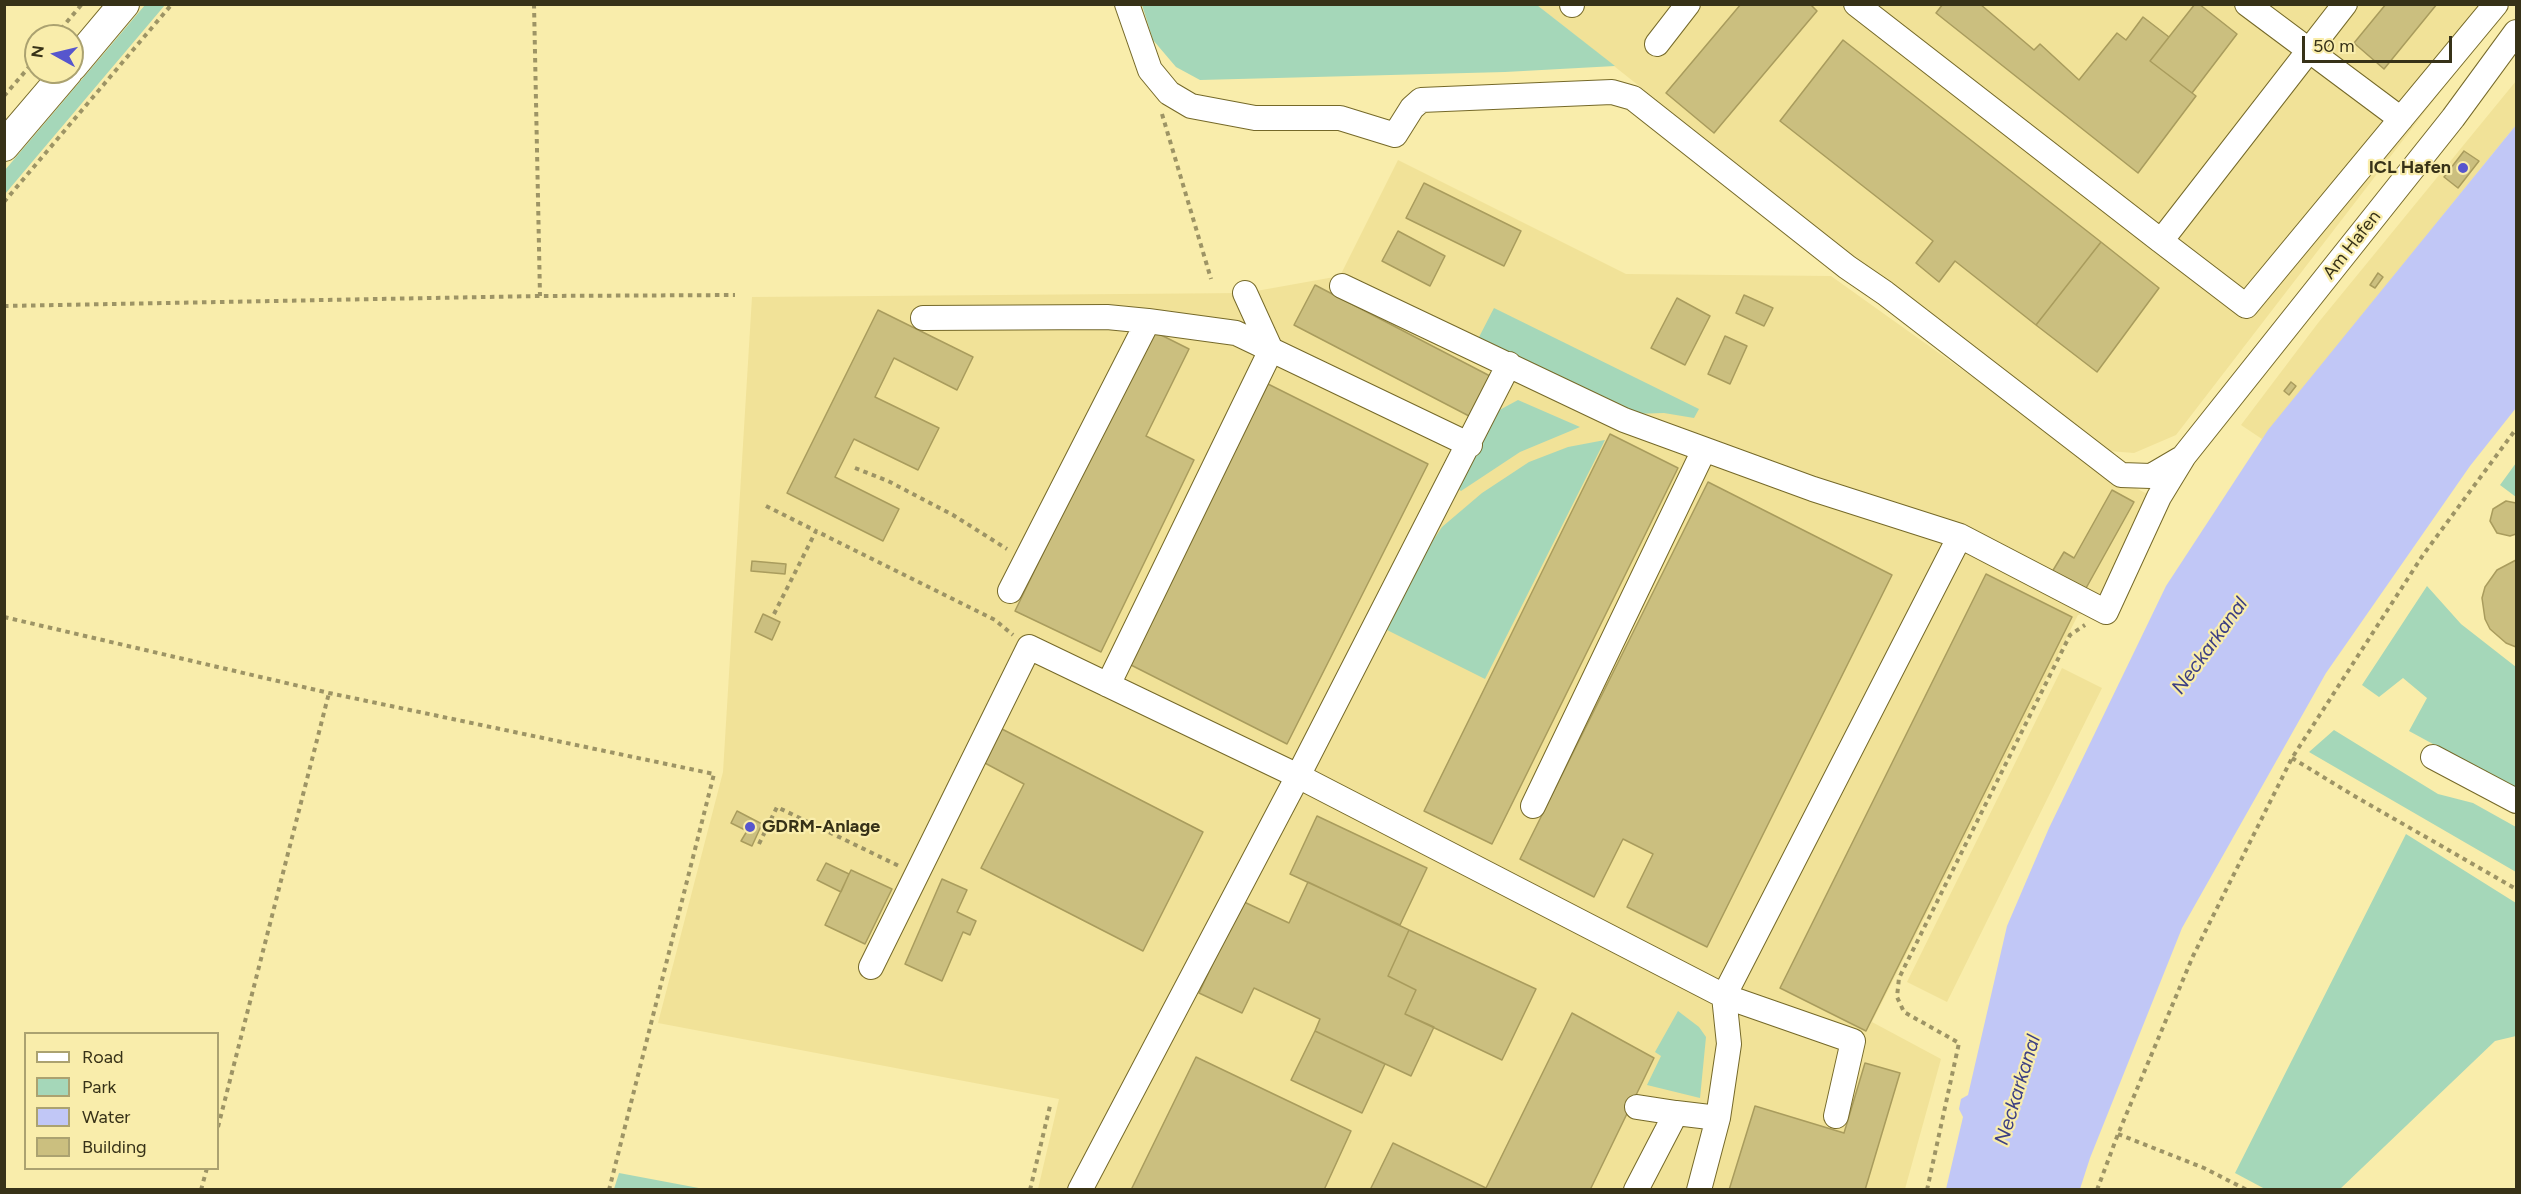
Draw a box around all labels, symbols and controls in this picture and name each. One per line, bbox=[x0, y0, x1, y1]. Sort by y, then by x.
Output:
north arrow bbox=[24, 24, 84, 84]
scale bar bbox=[2305, 24, 2455, 62]
text: 50 m bbox=[2313, 35, 2355, 57]
text: N bbox=[27, 44, 48, 59]
place label: ICL Hafen bbox=[2369, 157, 2451, 179]
marker: ICL Hafen bbox=[2456, 161, 2470, 175]
street label: Am Hafen bbox=[2319, 206, 2385, 284]
water label: Neckarkanal bbox=[2167, 593, 2253, 699]
place label: GDRM-Anlage bbox=[762, 816, 880, 838]
marker: GDRM-Anlage bbox=[743, 820, 757, 834]
legend bbox=[24, 1032, 219, 1170]
water label: Neckarkanal bbox=[1990, 1032, 2046, 1148]
text: Road bbox=[82, 1046, 123, 1068]
text: Park bbox=[82, 1076, 116, 1098]
text: Water bbox=[82, 1106, 130, 1128]
text: Building bbox=[82, 1136, 147, 1158]

